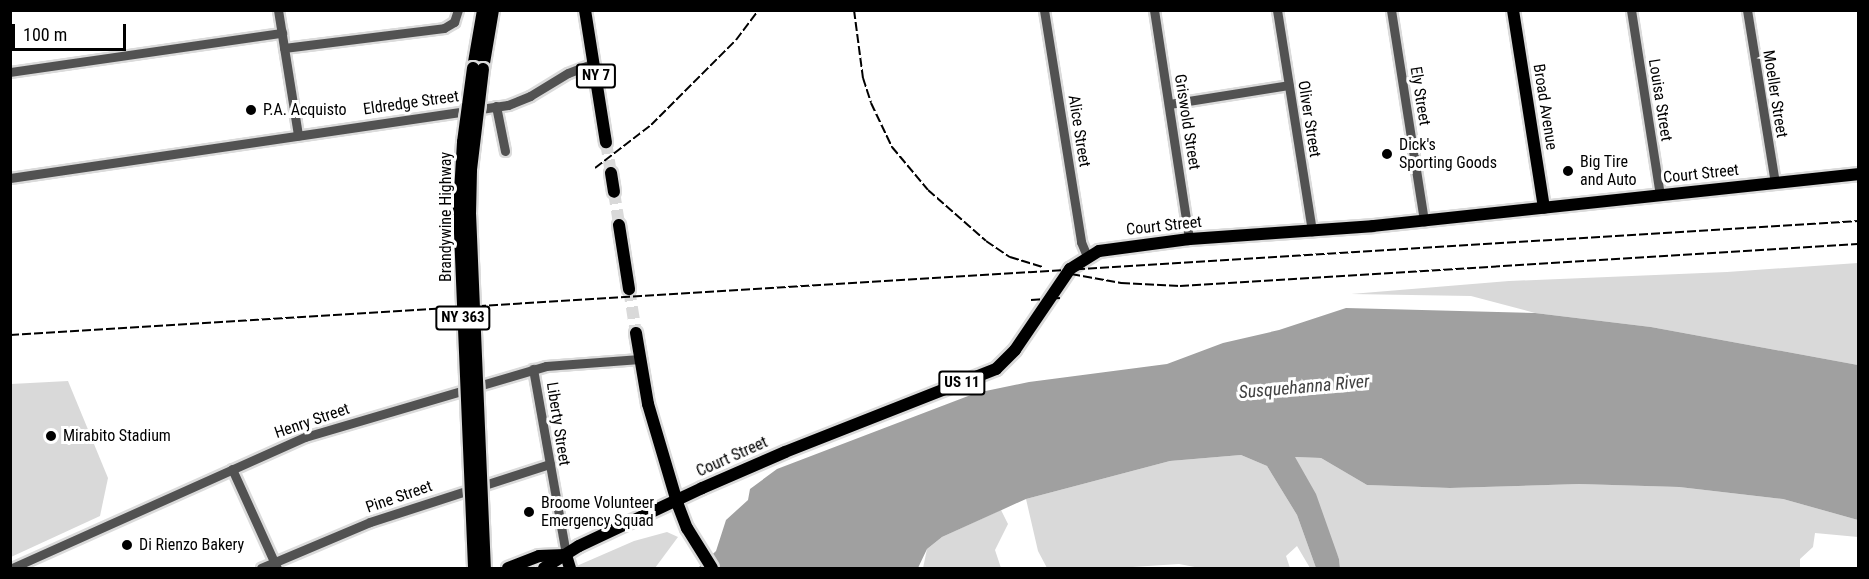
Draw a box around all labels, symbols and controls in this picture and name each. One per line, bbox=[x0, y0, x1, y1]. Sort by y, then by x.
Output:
scale bar bbox=[15, 12, 129, 50]
text: 100 m bbox=[23, 24, 67, 45]
street label: Moeller Street bbox=[1759, 49, 1791, 139]
street label: Louisa Street bbox=[1644, 57, 1676, 143]
street label: Broad Avenue bbox=[1529, 63, 1561, 151]
road number: NY 7 bbox=[575, 64, 617, 88]
street label: Ely Street bbox=[1406, 65, 1434, 127]
street label: Griswold Street bbox=[1170, 73, 1204, 171]
street label: Oliver Street bbox=[1293, 79, 1325, 159]
street label: Eldredge Street bbox=[362, 87, 460, 119]
street label: Alice Street bbox=[1064, 94, 1094, 168]
place label: P.A. Acquisto bbox=[263, 100, 347, 120]
marker: P.A. Acquisto bbox=[244, 103, 258, 117]
place label: Dick's Sporting Goods bbox=[1399, 135, 1497, 173]
marker: Dick's Sporting Goods bbox=[1380, 147, 1394, 161]
street label: Brandywine Highway bbox=[436, 152, 456, 282]
place label: Big Tire and Auto bbox=[1580, 152, 1637, 190]
street label: Court Street bbox=[1662, 160, 1740, 188]
marker: Big Tire and Auto bbox=[1561, 164, 1575, 178]
street label: Court Street bbox=[1125, 212, 1203, 240]
road number: NY 363 bbox=[434, 306, 492, 330]
road number: US 11 bbox=[938, 371, 986, 395]
water label: Susquehanna River bbox=[1238, 371, 1370, 403]
street label: Liberty Street bbox=[542, 381, 574, 467]
street label: Henry Street bbox=[272, 399, 352, 443]
place label: Mirabito Stadium bbox=[63, 426, 171, 446]
marker: Mirabito Stadium bbox=[44, 429, 58, 443]
street label: Court Street bbox=[693, 433, 771, 481]
street label: Pine Street bbox=[363, 477, 435, 517]
place label: Broome Volunteer Emergency Squad bbox=[541, 493, 654, 531]
marker: Broome Volunteer Emergency Squad bbox=[522, 505, 536, 519]
place label: Di Rienzo Bakery bbox=[139, 535, 244, 555]
marker: Di Rienzo Bakery bbox=[120, 538, 134, 552]

